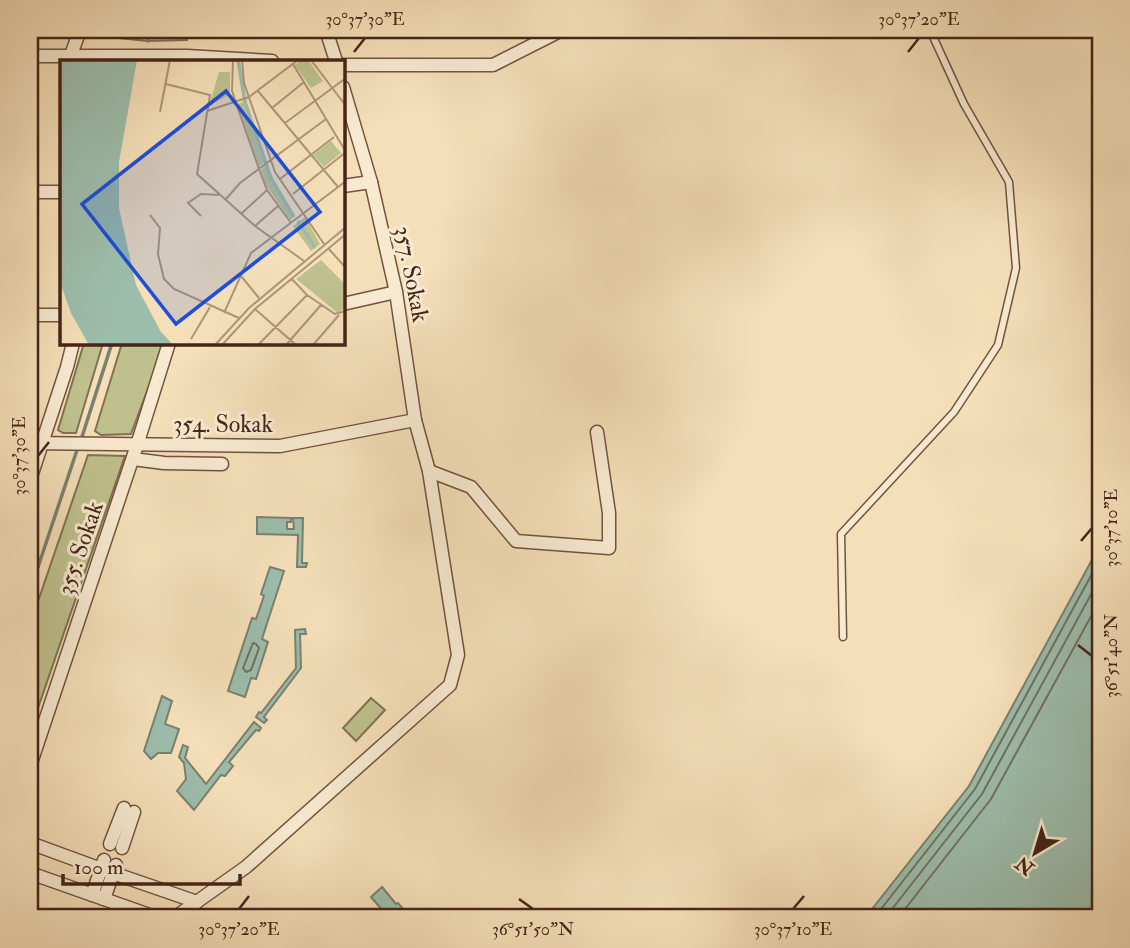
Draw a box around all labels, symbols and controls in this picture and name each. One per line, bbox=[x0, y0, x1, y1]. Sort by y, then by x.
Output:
text: 30°37'30"E bbox=[325, 8, 405, 31]
text: 30°37'20"E bbox=[878, 8, 960, 31]
inset map bbox=[60, 60, 345, 345]
street label: 357. Sokak bbox=[387, 223, 436, 325]
street label: 354. Sokak bbox=[173, 409, 273, 440]
text: 30°37'30"E bbox=[8, 416, 31, 496]
text: 30°37'10"E bbox=[1100, 489, 1123, 567]
street label: 355. Sokak bbox=[50, 497, 111, 599]
text: 36°51'40"N bbox=[1100, 614, 1123, 698]
north arrow bbox=[1000, 818, 1070, 888]
scale bar bbox=[63, 843, 240, 887]
text: N bbox=[1010, 850, 1040, 881]
text: 100 m bbox=[74, 854, 124, 881]
text: 30°37'20"E bbox=[198, 918, 280, 941]
text: 36°51'50"N bbox=[492, 918, 574, 941]
text: 30°37'10"E bbox=[754, 918, 832, 941]

